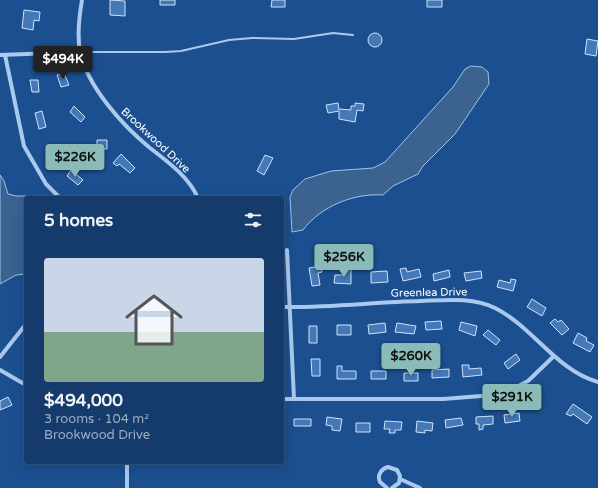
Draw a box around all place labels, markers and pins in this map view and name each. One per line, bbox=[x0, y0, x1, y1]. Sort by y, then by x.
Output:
pin: $494K bbox=[35, 46, 91, 80]
pin: $226K bbox=[47, 144, 103, 178]
pin: $256K bbox=[316, 244, 372, 278]
pin: $260K bbox=[383, 343, 439, 377]
pin: $291K bbox=[484, 384, 540, 418]

